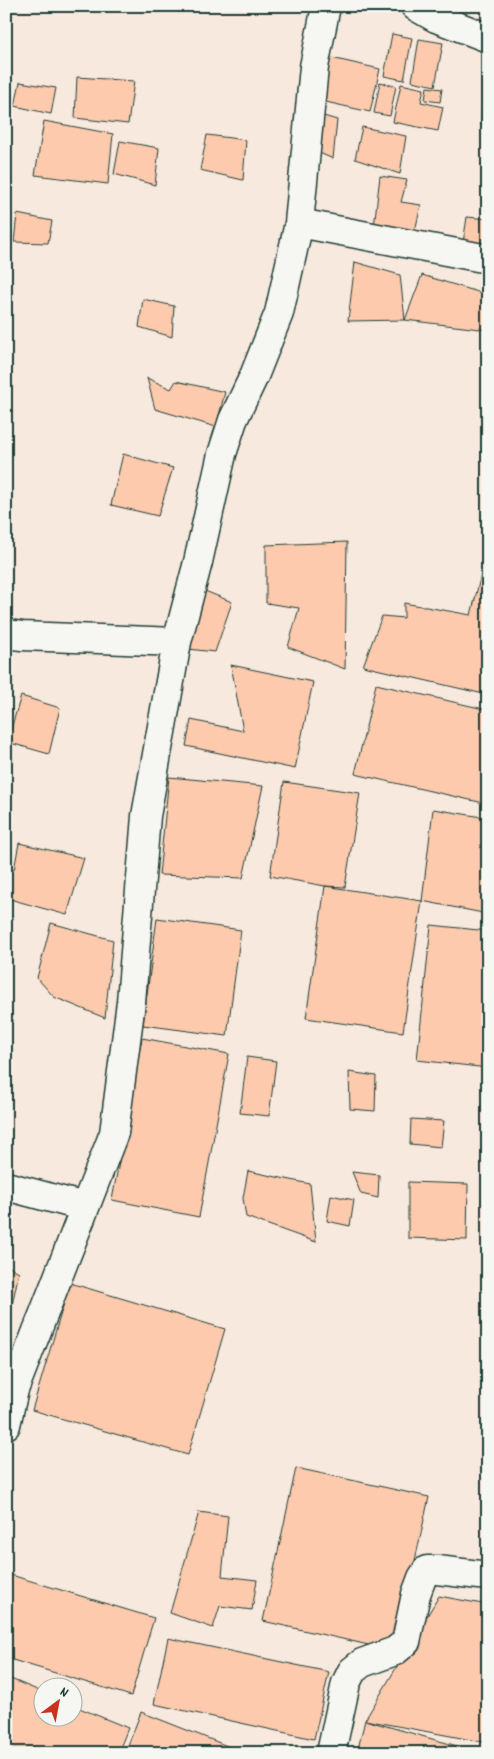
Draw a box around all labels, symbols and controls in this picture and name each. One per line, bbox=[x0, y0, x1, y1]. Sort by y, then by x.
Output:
north arrow bbox=[32, 1676, 82, 1726]
text: N bbox=[56, 1682, 72, 1703]

